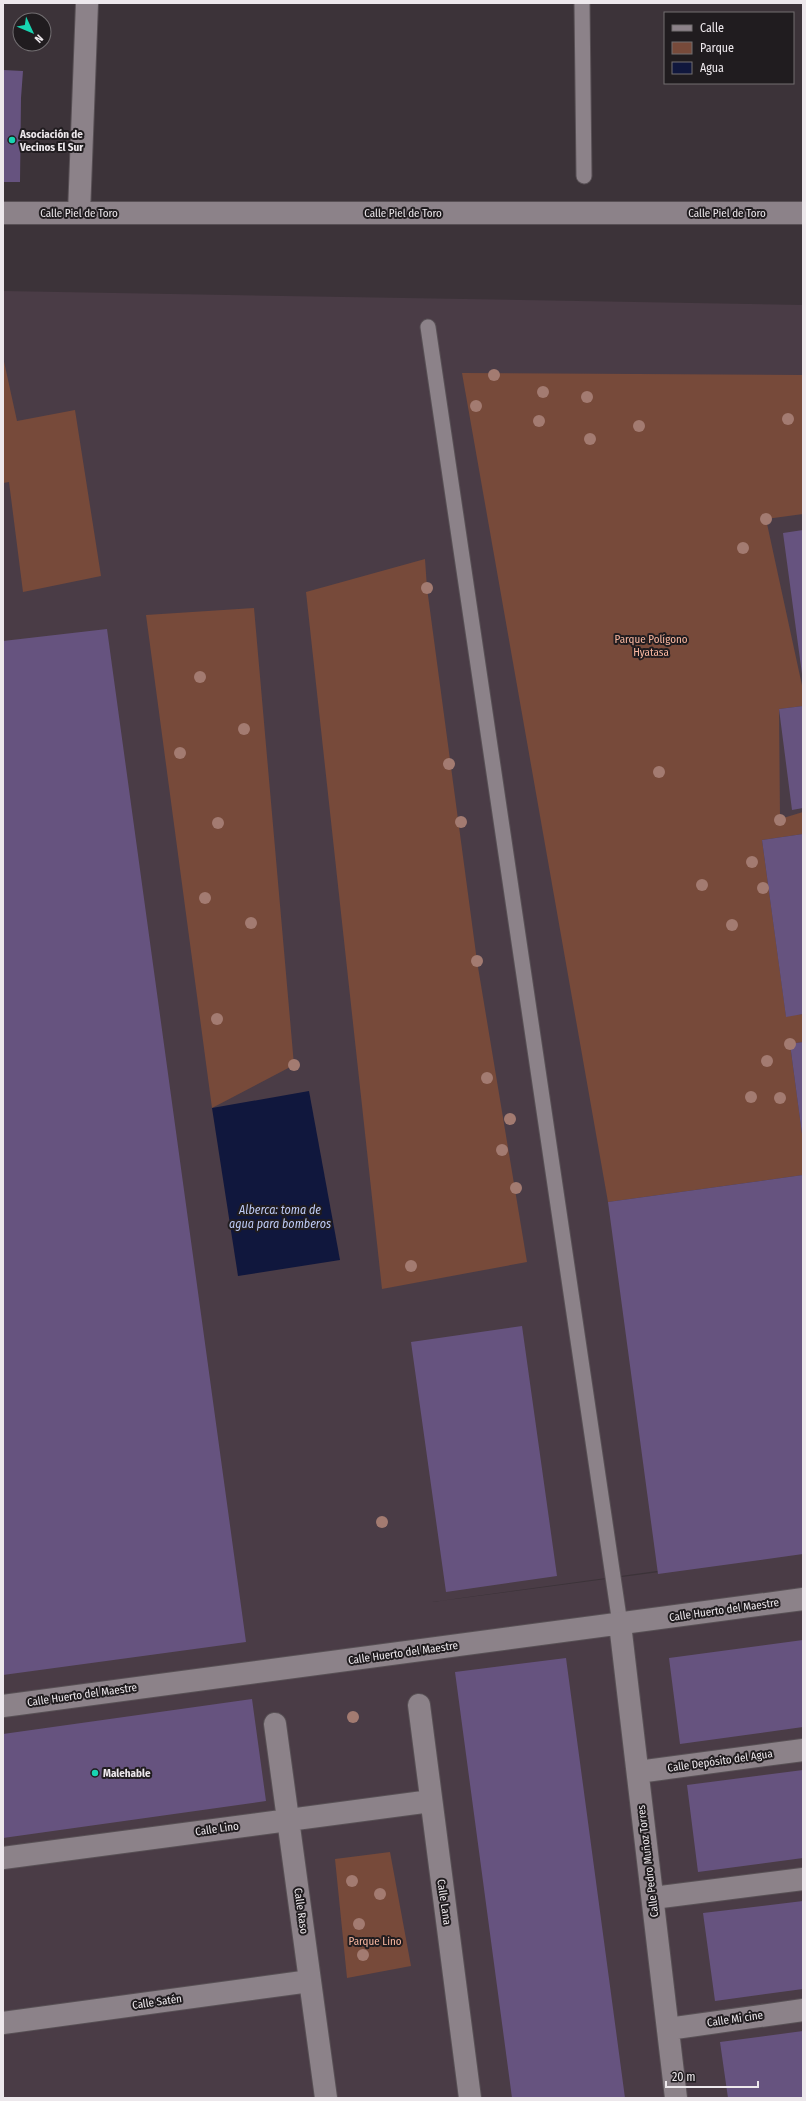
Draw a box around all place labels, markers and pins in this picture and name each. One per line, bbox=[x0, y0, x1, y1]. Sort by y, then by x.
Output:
place label: Asociación de Vecinos El Sur bbox=[19, 128, 84, 154]
marker: Asociación de Vecinos El Sur bbox=[7, 135, 17, 145]
place label: Malehable bbox=[103, 1767, 151, 1780]
marker: Malehable bbox=[90, 1768, 100, 1778]

